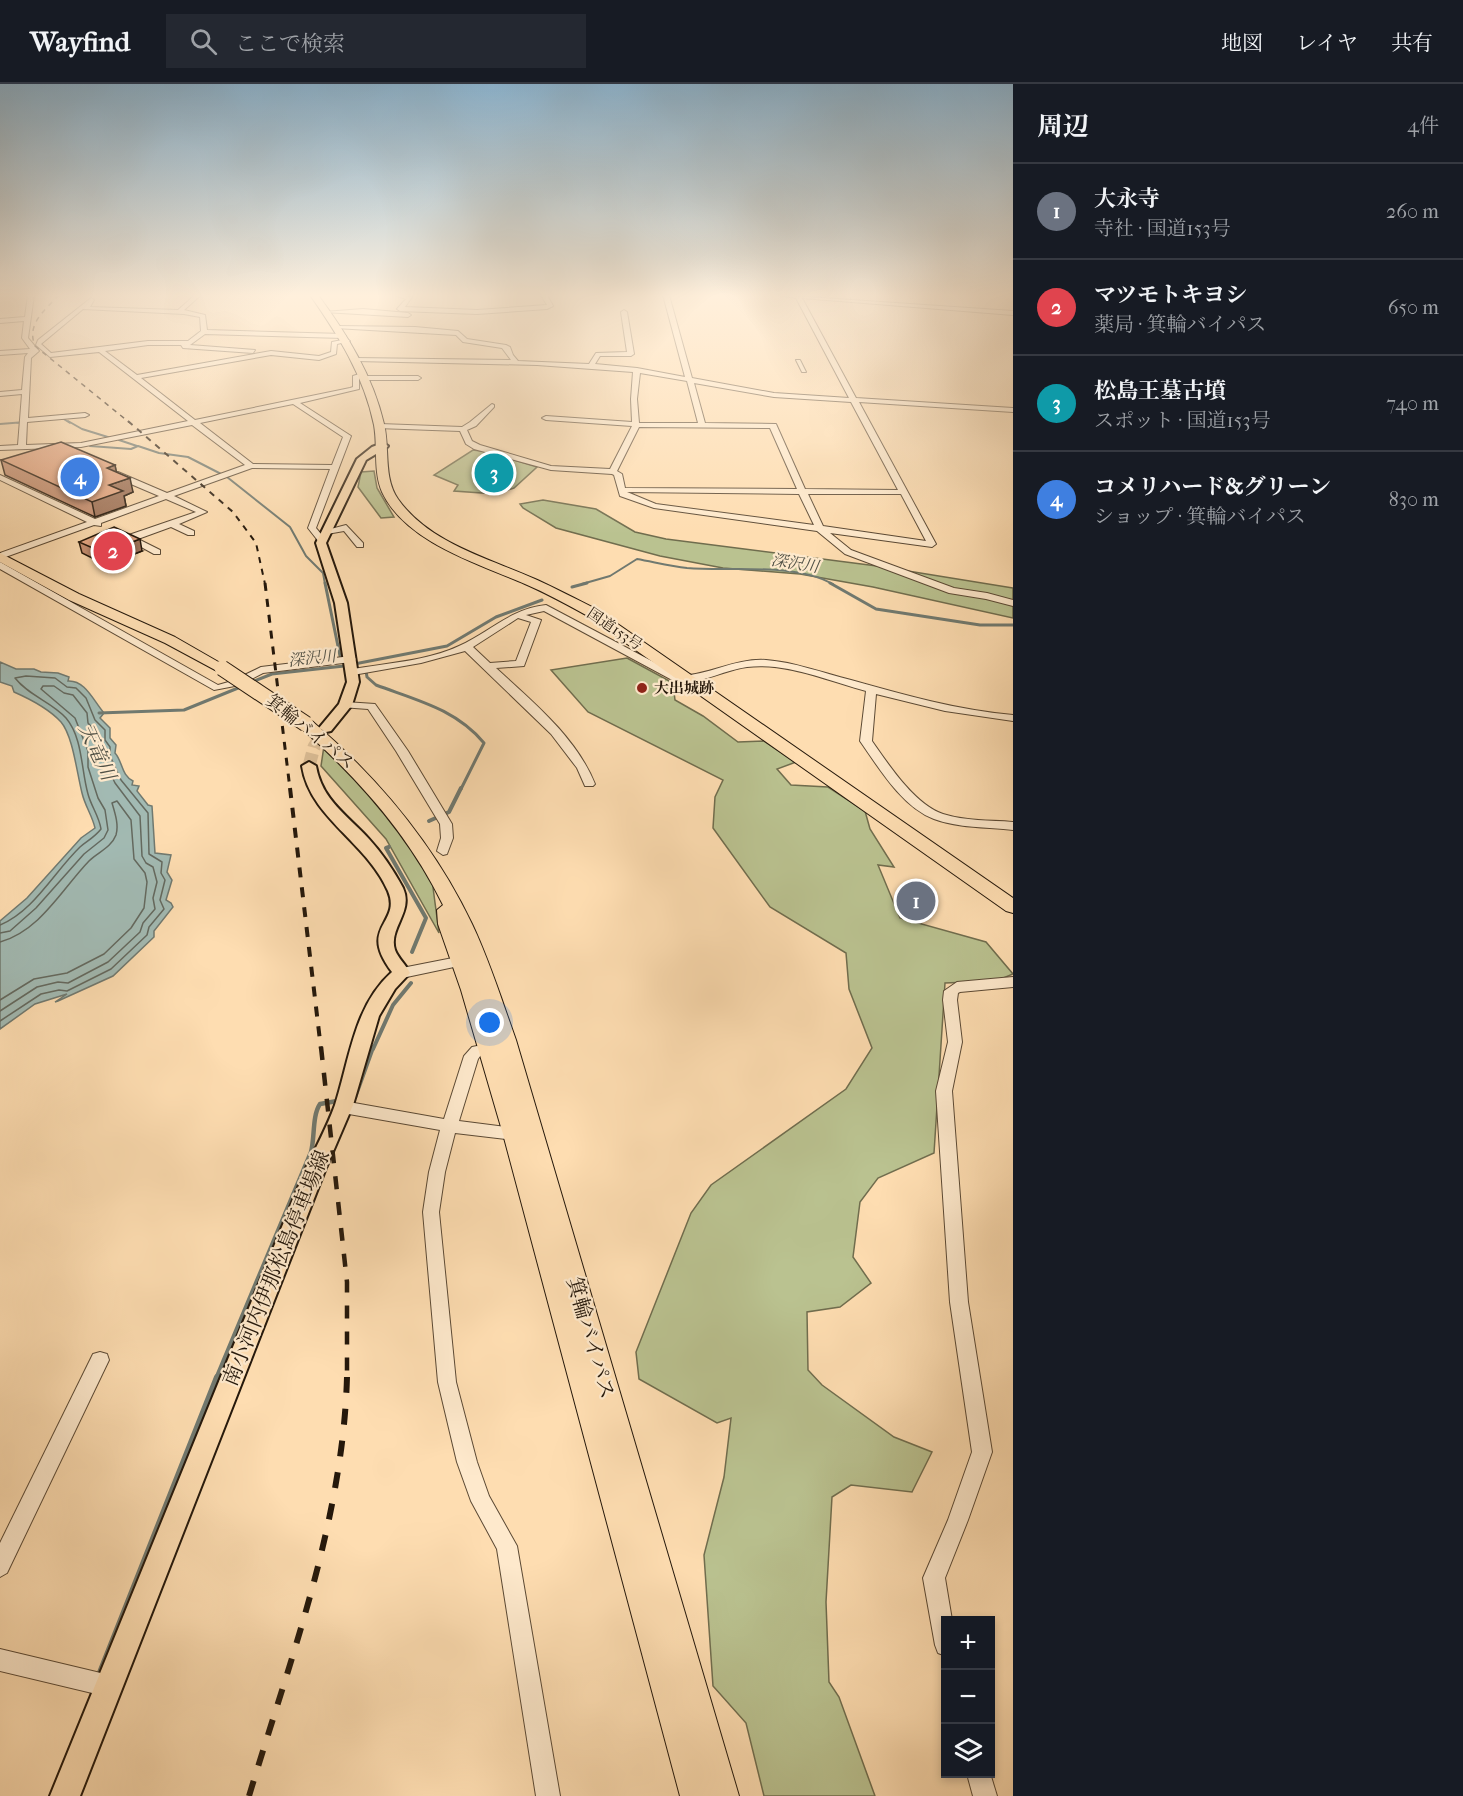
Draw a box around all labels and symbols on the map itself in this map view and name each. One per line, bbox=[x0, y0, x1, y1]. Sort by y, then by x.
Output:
pin: 3 bbox=[474, 450, 514, 496]
pin: 4 bbox=[60, 454, 100, 500]
pin: 2 bbox=[94, 528, 132, 574]
water label: 深沢川 bbox=[770, 550, 822, 576]
street label: 国道153号 bbox=[584, 604, 646, 654]
water label: 深沢川 bbox=[287, 646, 339, 670]
place label: 大出城跡 bbox=[654, 679, 714, 697]
marker: 大出城跡 bbox=[635, 681, 649, 695]
street label: 箕輪バイパス bbox=[262, 690, 358, 774]
water label: 天竜川 bbox=[74, 720, 121, 786]
pin: 1 bbox=[896, 878, 936, 924]
your location bbox=[475, 1008, 504, 1037]
street label: 南小河内伊那松島停車場線 bbox=[218, 1147, 334, 1389]
street label: 箕輪バイパス bbox=[562, 1274, 620, 1402]

